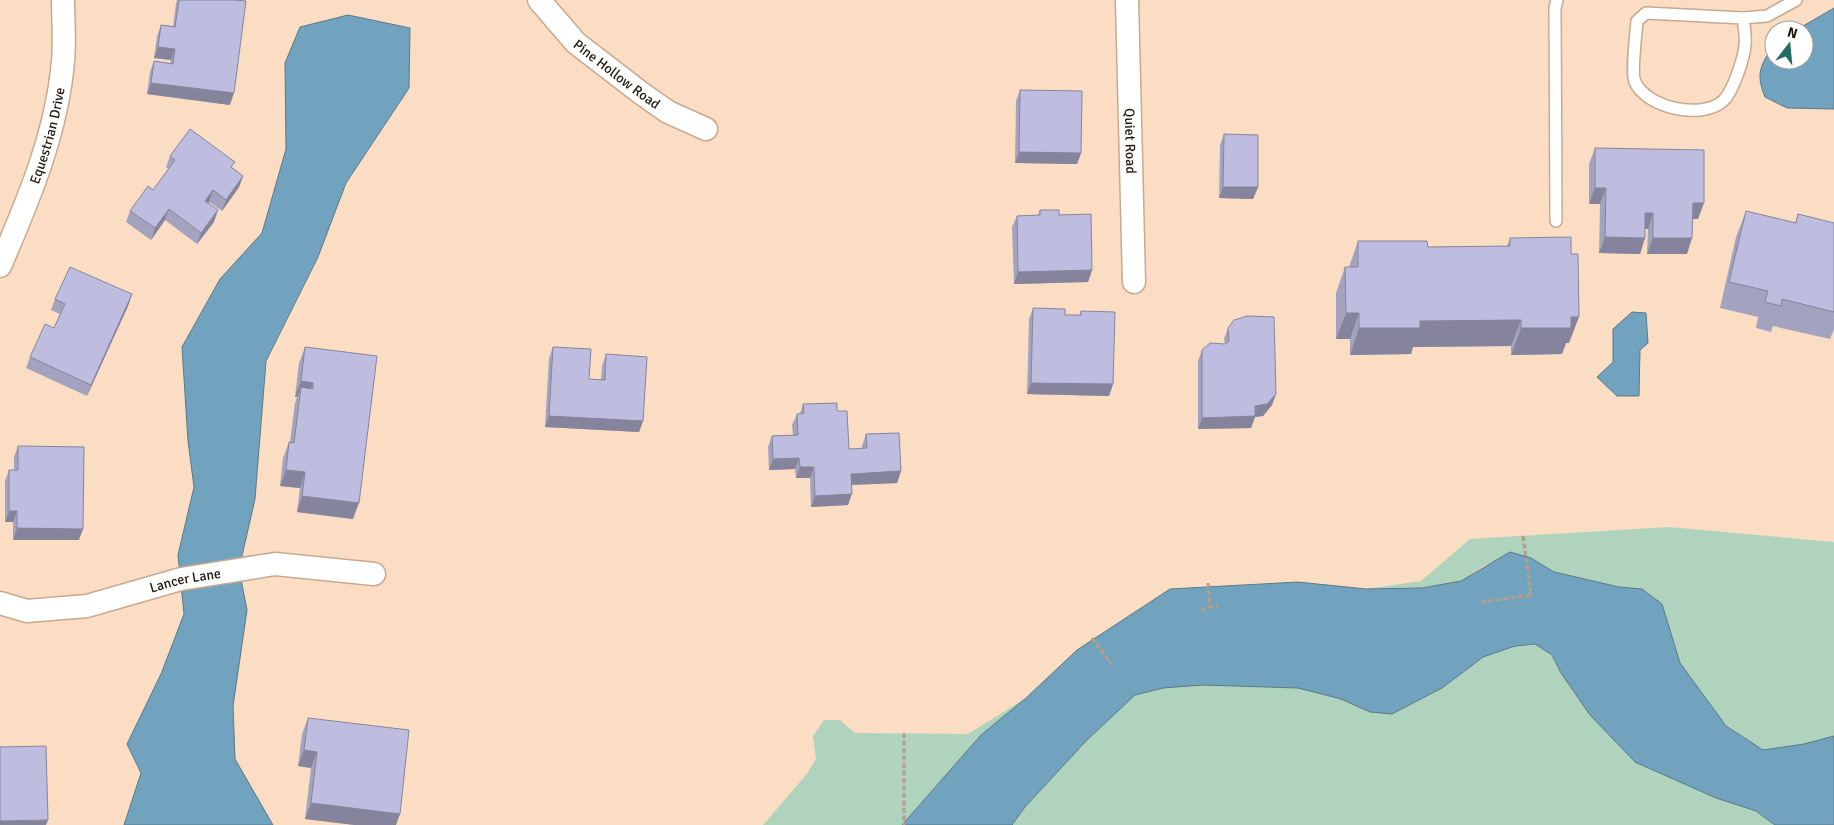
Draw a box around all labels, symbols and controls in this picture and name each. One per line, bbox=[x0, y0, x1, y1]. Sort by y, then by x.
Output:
north arrow bbox=[1764, 20, 1814, 70]
text: N bbox=[1785, 23, 1799, 42]
street label: Pine Hollow Road bbox=[570, 36, 664, 112]
street label: Equestrian Drive bbox=[26, 86, 68, 186]
street label: Quiet Road bbox=[1121, 108, 1140, 174]
street label: Lancer Lane bbox=[147, 564, 222, 596]

